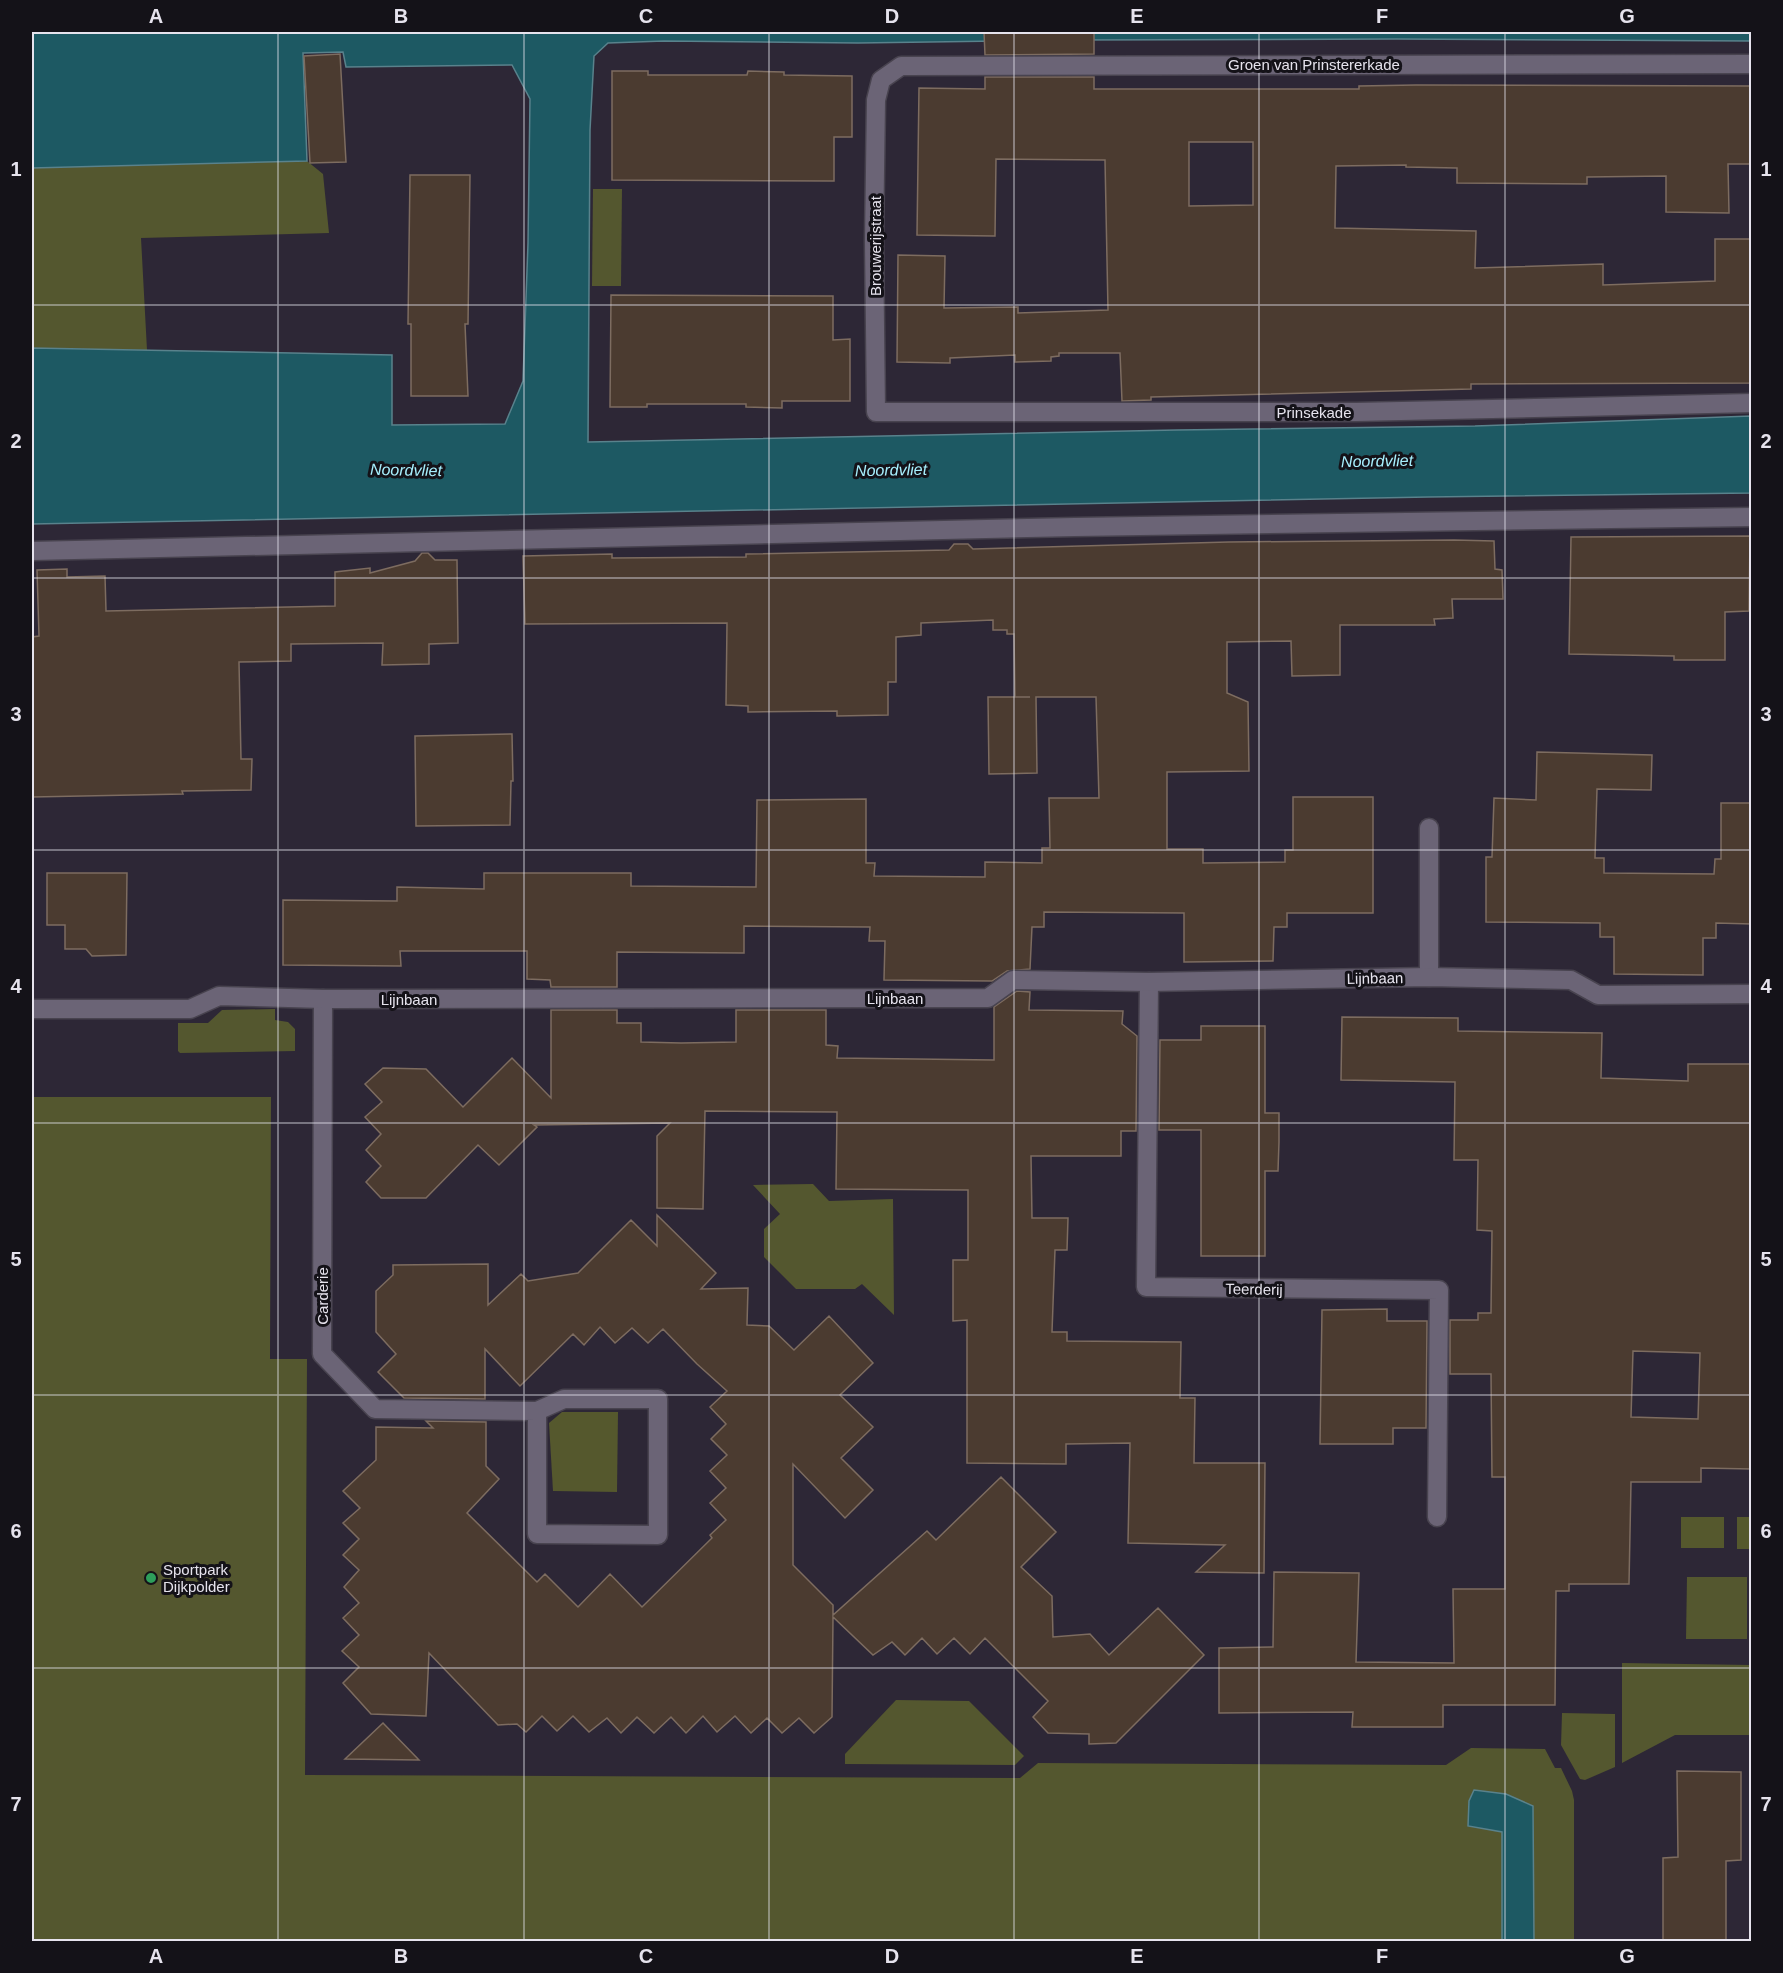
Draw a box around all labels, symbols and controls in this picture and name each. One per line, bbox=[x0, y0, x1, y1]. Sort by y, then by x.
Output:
text: A bbox=[149, 5, 163, 27]
text: B bbox=[394, 5, 408, 27]
text: C bbox=[639, 5, 653, 27]
text: D bbox=[885, 5, 899, 27]
text: E bbox=[1130, 5, 1144, 27]
text: F bbox=[1376, 5, 1388, 27]
text: G bbox=[1619, 5, 1635, 27]
street label: Groen van Prinstererkade bbox=[1228, 56, 1400, 73]
text: 1 bbox=[10, 158, 22, 180]
text: 1 bbox=[1760, 158, 1772, 180]
street label: Brouwerijstraat bbox=[867, 195, 884, 296]
street label: Prinsekade bbox=[1276, 404, 1352, 421]
text: 2 bbox=[10, 430, 22, 452]
text: 2 bbox=[1760, 430, 1772, 452]
water label: Noordvliet bbox=[1341, 452, 1414, 470]
water label: Noordvliet bbox=[370, 461, 443, 479]
water label: Noordvliet bbox=[855, 461, 928, 479]
text: 3 bbox=[10, 703, 22, 725]
text: 3 bbox=[1760, 703, 1772, 725]
street label: Lijnbaan bbox=[1346, 969, 1404, 987]
text: 4 bbox=[10, 975, 22, 997]
text: 4 bbox=[1760, 975, 1772, 997]
street label: Lijnbaan bbox=[867, 990, 923, 1007]
street label: Lijnbaan bbox=[381, 991, 437, 1008]
text: 5 bbox=[10, 1248, 22, 1270]
text: 5 bbox=[1760, 1248, 1772, 1270]
street label: Carderie bbox=[314, 1267, 331, 1325]
street label: Teerderij bbox=[1225, 1280, 1283, 1298]
text: 6 bbox=[10, 1520, 22, 1542]
text: 6 bbox=[1760, 1520, 1772, 1542]
place label: Sportpark Dijkpolder bbox=[163, 1561, 230, 1595]
marker: Sportpark Dijkpolder bbox=[144, 1571, 158, 1585]
text: 7 bbox=[10, 1793, 22, 1815]
text: 7 bbox=[1760, 1793, 1772, 1815]
text: A bbox=[149, 1945, 163, 1967]
text: B bbox=[394, 1945, 408, 1967]
text: C bbox=[639, 1945, 653, 1967]
text: D bbox=[885, 1945, 899, 1967]
text: E bbox=[1130, 1945, 1144, 1967]
text: F bbox=[1376, 1945, 1388, 1967]
text: G bbox=[1619, 1945, 1635, 1967]

